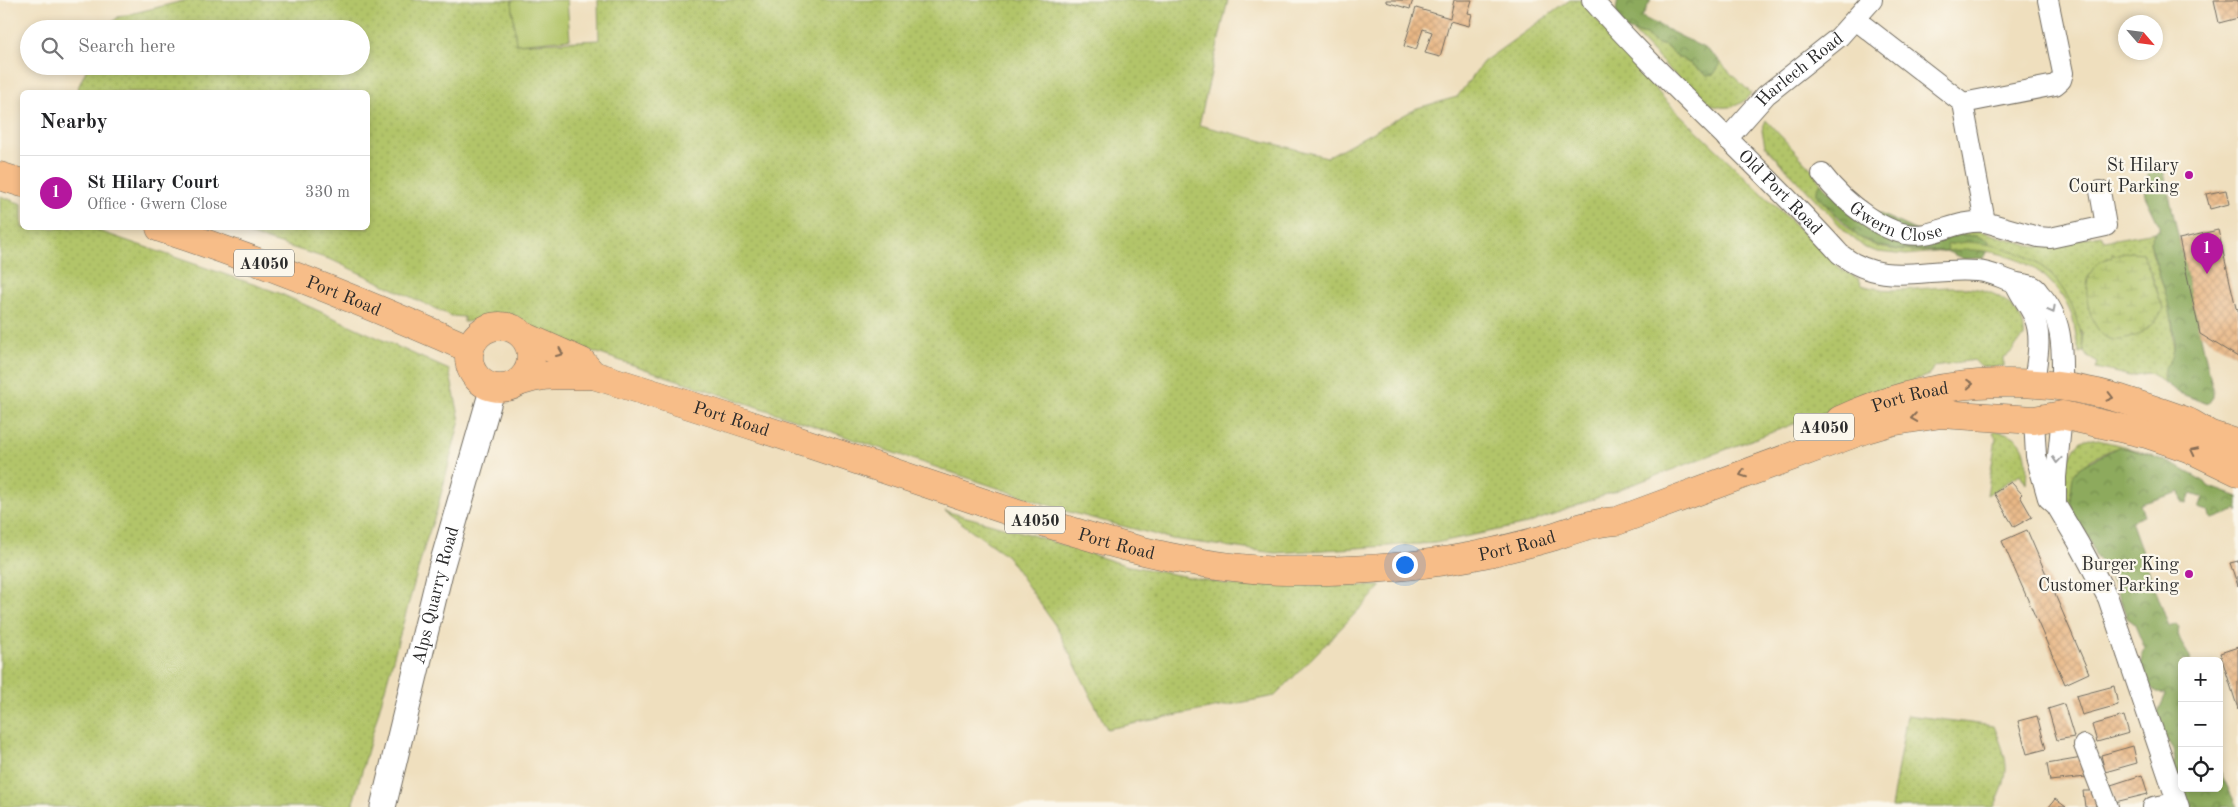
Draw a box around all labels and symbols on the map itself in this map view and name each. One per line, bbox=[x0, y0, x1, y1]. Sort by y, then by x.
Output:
north arrow bbox=[2118, 15, 2163, 60]
street label: Harlech Road bbox=[1753, 29, 1847, 110]
street label: Old Port Road bbox=[1734, 147, 1825, 238]
place label: St Hilary Court Parking bbox=[2068, 157, 2179, 196]
marker: St Hilary Court Parking bbox=[2183, 169, 2195, 181]
street label: Gwern Close bbox=[1845, 198, 1944, 245]
pin: 1 bbox=[2191, 233, 2223, 274]
road number: A4050 bbox=[234, 250, 294, 276]
street label: Port Road bbox=[304, 273, 384, 320]
one-way arrow bbox=[2045, 305, 2055, 314]
one-way arrow bbox=[555, 346, 564, 357]
street label: Port Road bbox=[1869, 379, 1950, 416]
one-way arrow bbox=[1966, 379, 1974, 390]
one-way arrow bbox=[2105, 391, 2114, 402]
street label: Port Road bbox=[691, 399, 772, 440]
one-way arrow bbox=[1910, 412, 1918, 423]
road number: A4050 bbox=[1794, 414, 1854, 441]
one-way arrow bbox=[2190, 447, 2199, 458]
one-way arrow bbox=[2052, 456, 2063, 464]
one-way arrow bbox=[1740, 468, 1748, 478]
road number: A4050 bbox=[1005, 506, 1065, 534]
street label: Alps Quarry Road bbox=[410, 525, 462, 666]
street label: Port Road bbox=[1076, 526, 1157, 563]
street label: Port Road bbox=[1477, 528, 1558, 565]
your location bbox=[1392, 552, 1418, 578]
place label: Burger King Customer Parking bbox=[2038, 556, 2179, 595]
marker: Burger King Customer Parking bbox=[2183, 568, 2195, 580]

